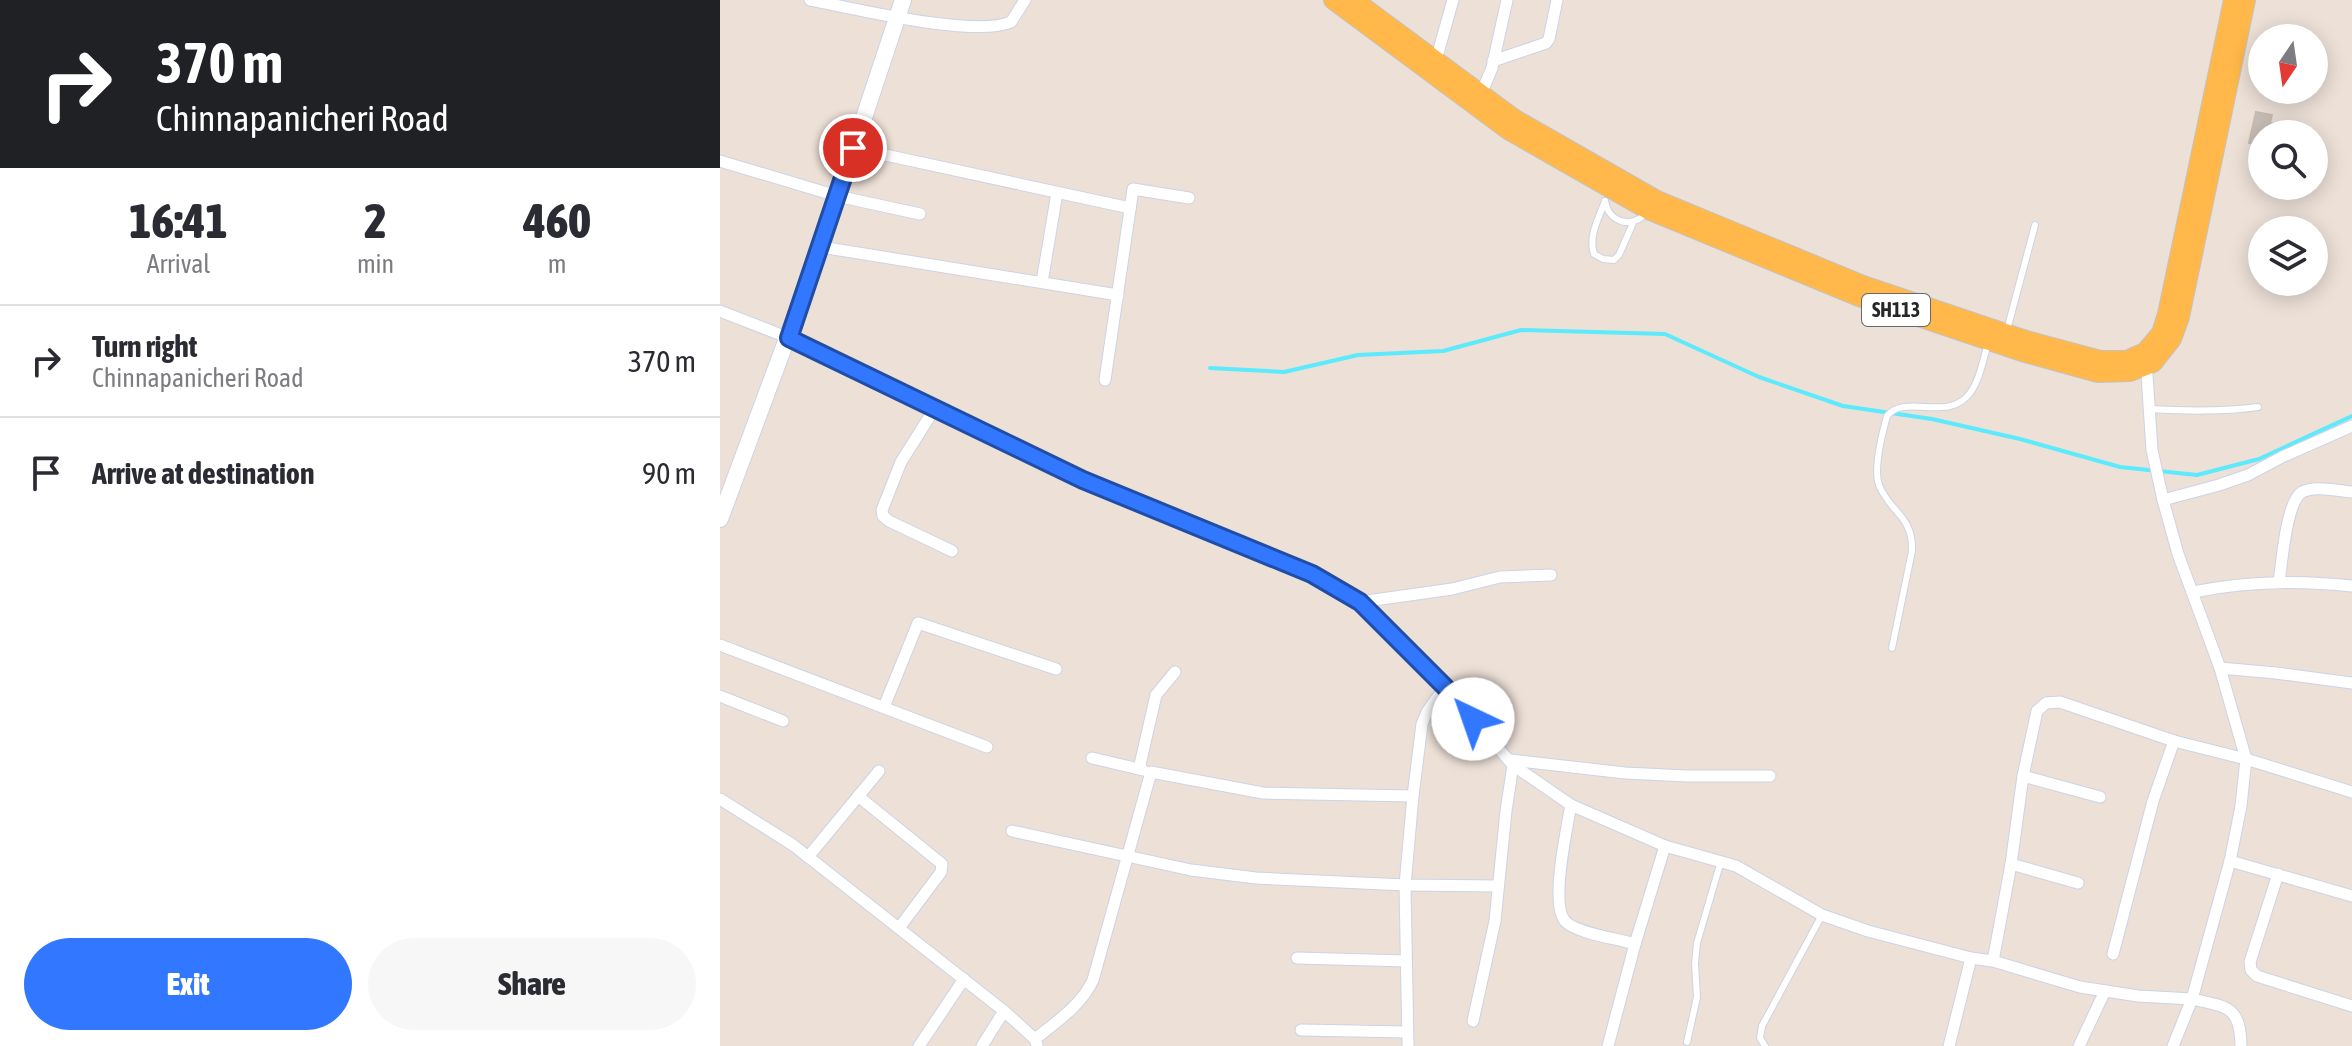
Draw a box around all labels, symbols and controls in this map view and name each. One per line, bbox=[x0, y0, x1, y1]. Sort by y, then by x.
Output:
north arrow bbox=[2248, 24, 2328, 104]
map controls bbox=[2248, 24, 2328, 296]
text: 370 m bbox=[156, 31, 283, 95]
icon: right bbox=[24, 32, 128, 136]
text: Chinnapanicheri Road bbox=[156, 97, 449, 139]
pin bbox=[819, 114, 887, 182]
button: search bbox=[2248, 120, 2328, 200]
icon: arrive bbox=[831, 126, 875, 170]
text: 16:41 bbox=[129, 193, 228, 248]
text: 2 bbox=[364, 193, 387, 248]
text: 460 bbox=[523, 193, 591, 248]
button: layers bbox=[2248, 216, 2328, 296]
text: Arrival bbox=[147, 249, 210, 279]
text: min bbox=[357, 249, 394, 279]
text: m bbox=[548, 249, 566, 279]
road number: SH113 bbox=[1862, 294, 1930, 326]
text: Turn right bbox=[92, 329, 198, 363]
icon: right bbox=[24, 339, 68, 383]
text: 370 m bbox=[628, 344, 696, 378]
text: Chinnapanicheri Road bbox=[92, 363, 303, 393]
icon: arrive bbox=[24, 451, 68, 495]
text: Arrive at destination bbox=[92, 456, 314, 490]
text: 90 m bbox=[642, 456, 696, 490]
position arrow bbox=[1431, 677, 1515, 761]
button: Exit bbox=[24, 938, 352, 1030]
button: Share bbox=[368, 938, 696, 1030]

